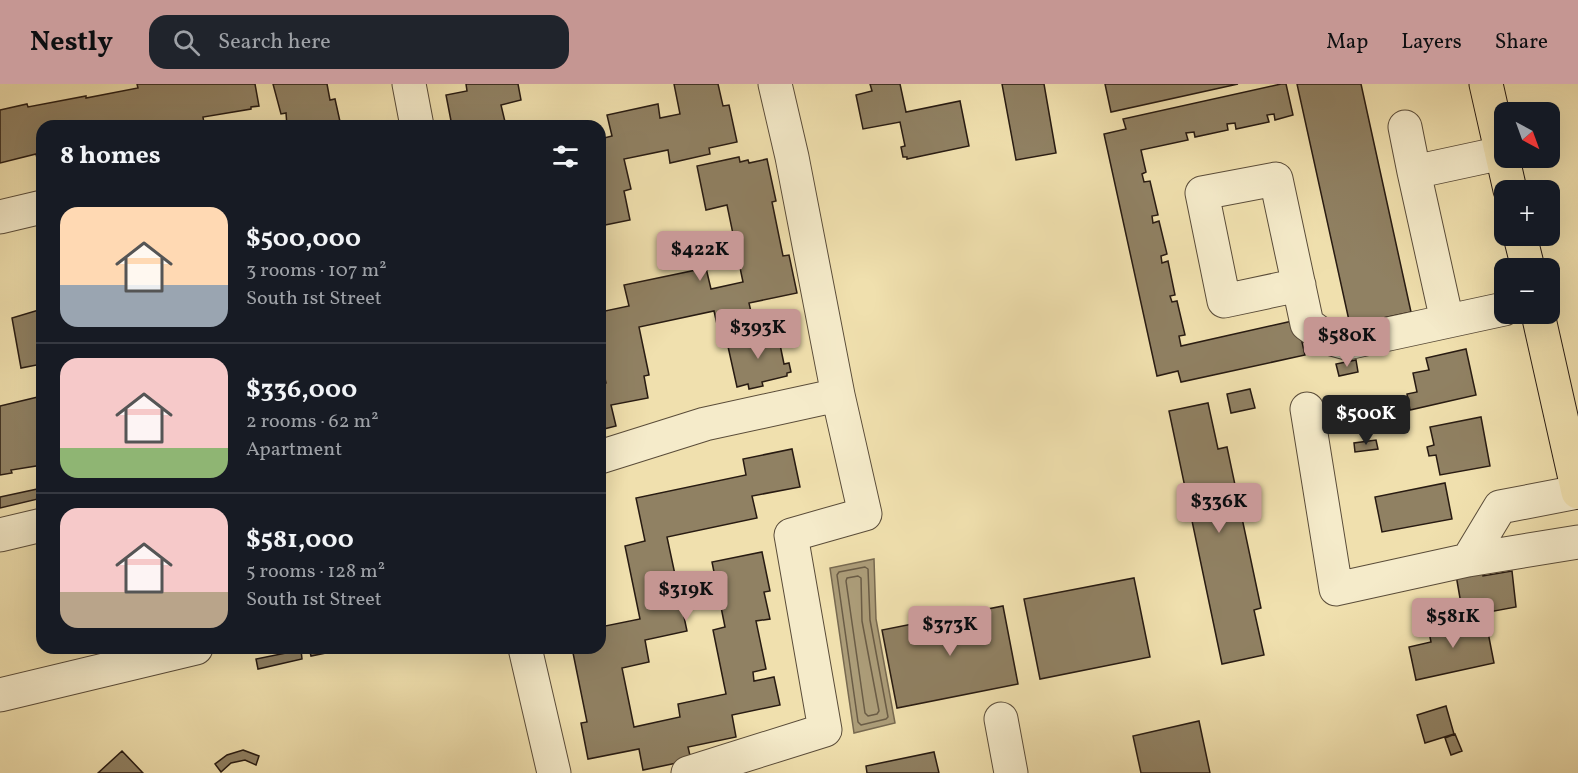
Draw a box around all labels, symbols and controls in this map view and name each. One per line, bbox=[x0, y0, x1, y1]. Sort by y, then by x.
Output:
search box bbox=[149, 15, 569, 69]
text: Nestly bbox=[30, 23, 113, 62]
icon: search bbox=[170, 26, 203, 59]
text: Search here bbox=[218, 27, 331, 58]
text: Map bbox=[1326, 28, 1368, 57]
text: Layers bbox=[1401, 28, 1462, 57]
text: Share bbox=[1495, 28, 1548, 57]
north arrow bbox=[1494, 102, 1560, 168]
map controls bbox=[1494, 102, 1560, 324]
text: 8 homes bbox=[60, 138, 161, 174]
icon: filters bbox=[549, 140, 582, 173]
button: + bbox=[1494, 180, 1560, 246]
text: $500,000 bbox=[246, 221, 361, 257]
icon: home bbox=[108, 231, 180, 303]
pin: $422K bbox=[658, 231, 742, 282]
text: $422K bbox=[671, 236, 729, 264]
text: 3 rooms · 107 m² bbox=[246, 257, 387, 285]
button: − bbox=[1494, 258, 1560, 324]
text: South 1st Street bbox=[246, 285, 382, 313]
pin: $393K bbox=[716, 309, 800, 360]
text: $393K bbox=[730, 314, 786, 342]
pin: $580K bbox=[1305, 317, 1389, 368]
text: $580K bbox=[1318, 322, 1376, 350]
text: $336,000 bbox=[246, 372, 357, 408]
icon: home bbox=[108, 382, 180, 454]
pin: $500K bbox=[1324, 395, 1408, 446]
text: $500K bbox=[1336, 400, 1396, 428]
text: 2 rooms · 62 m² bbox=[246, 408, 379, 436]
text: Apartment bbox=[246, 436, 342, 464]
pin: $336K bbox=[1177, 483, 1261, 534]
text: $336K bbox=[1191, 488, 1247, 516]
text: $581,000 bbox=[246, 522, 354, 558]
icon: home bbox=[108, 532, 180, 604]
text: 5 rooms · 128 m² bbox=[246, 558, 385, 586]
pin: $319K bbox=[644, 571, 728, 622]
text: $319K bbox=[659, 576, 713, 604]
text: South 1st Street bbox=[246, 586, 382, 614]
pin: $581K bbox=[1411, 598, 1495, 649]
text: $581K bbox=[1426, 603, 1480, 631]
pin: $373K bbox=[908, 606, 992, 657]
text: $373K bbox=[922, 611, 978, 639]

